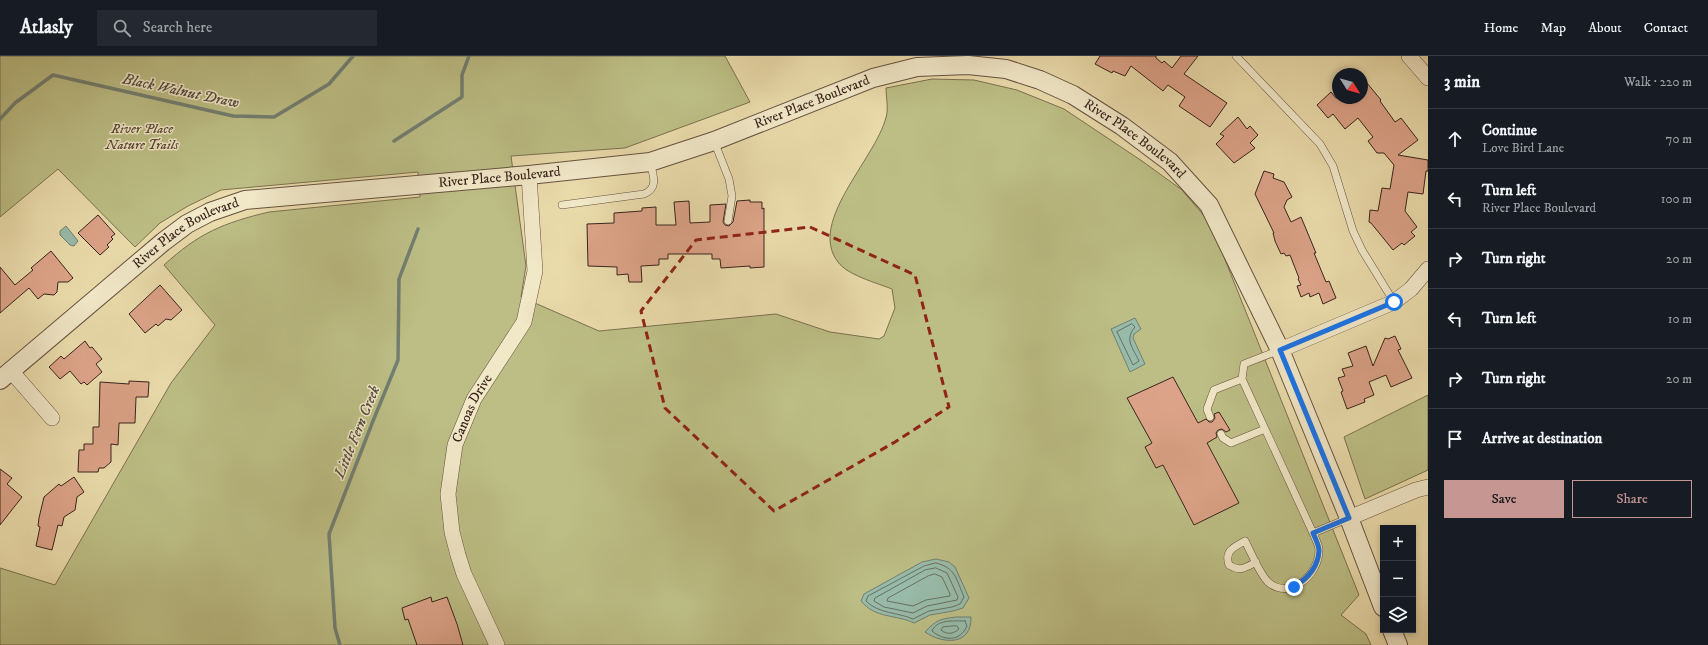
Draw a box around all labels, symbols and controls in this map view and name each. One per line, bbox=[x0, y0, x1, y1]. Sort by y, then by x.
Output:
search box bbox=[97, 10, 377, 46]
text: Atlasly bbox=[20, 16, 73, 39]
icon: search bbox=[111, 17, 133, 39]
text: Search here bbox=[143, 18, 212, 37]
text: Home bbox=[1484, 19, 1518, 37]
text: Map bbox=[1540, 19, 1566, 37]
text: About bbox=[1588, 19, 1622, 37]
text: Contact bbox=[1644, 19, 1688, 37]
north arrow bbox=[1332, 68, 1368, 104]
water label: Black Walnut Draw bbox=[120, 69, 241, 113]
street label: River Place Boulevard bbox=[751, 71, 872, 133]
text: 3 min bbox=[1444, 71, 1480, 93]
text: Walk · 220 m bbox=[1624, 74, 1692, 90]
street label: River Place Boulevard bbox=[1080, 95, 1190, 182]
park label: River Place Nature Trails bbox=[104, 120, 179, 154]
text: Continue bbox=[1482, 121, 1537, 140]
icon: ahead bbox=[1444, 128, 1466, 150]
text: 70 m bbox=[1666, 131, 1692, 147]
text: Love Bird Lane bbox=[1482, 140, 1564, 156]
street label: River Place Boulevard bbox=[438, 163, 562, 192]
text: Turn left bbox=[1482, 181, 1536, 200]
icon: left bbox=[1444, 188, 1466, 210]
text: 100 m bbox=[1661, 191, 1692, 207]
street label: River Place Boulevard bbox=[129, 194, 241, 273]
text: River Place Boulevard bbox=[1482, 200, 1596, 216]
icon: right bbox=[1444, 248, 1466, 270]
text: Turn right bbox=[1482, 249, 1545, 268]
text: 20 m bbox=[1666, 251, 1692, 267]
route start bbox=[1385, 293, 1403, 311]
icon: left bbox=[1444, 308, 1466, 330]
text: Turn left bbox=[1482, 309, 1536, 328]
text: 10 m bbox=[1668, 311, 1692, 327]
icon: right bbox=[1444, 368, 1466, 390]
text: Turn right bbox=[1482, 369, 1545, 388]
street label: Canoas Drive bbox=[448, 371, 497, 445]
text: 20 m bbox=[1666, 371, 1692, 387]
water label: Little Fern Creek bbox=[329, 382, 384, 482]
icon: arrive bbox=[1444, 428, 1466, 450]
text: Arrive at destination bbox=[1482, 429, 1602, 448]
button: Save bbox=[1444, 480, 1564, 518]
button: Share bbox=[1572, 480, 1692, 518]
map controls bbox=[1380, 525, 1416, 633]
button: + bbox=[1380, 525, 1416, 561]
button: − bbox=[1380, 561, 1416, 597]
route end bbox=[1285, 578, 1303, 596]
button: layers bbox=[1380, 597, 1416, 633]

